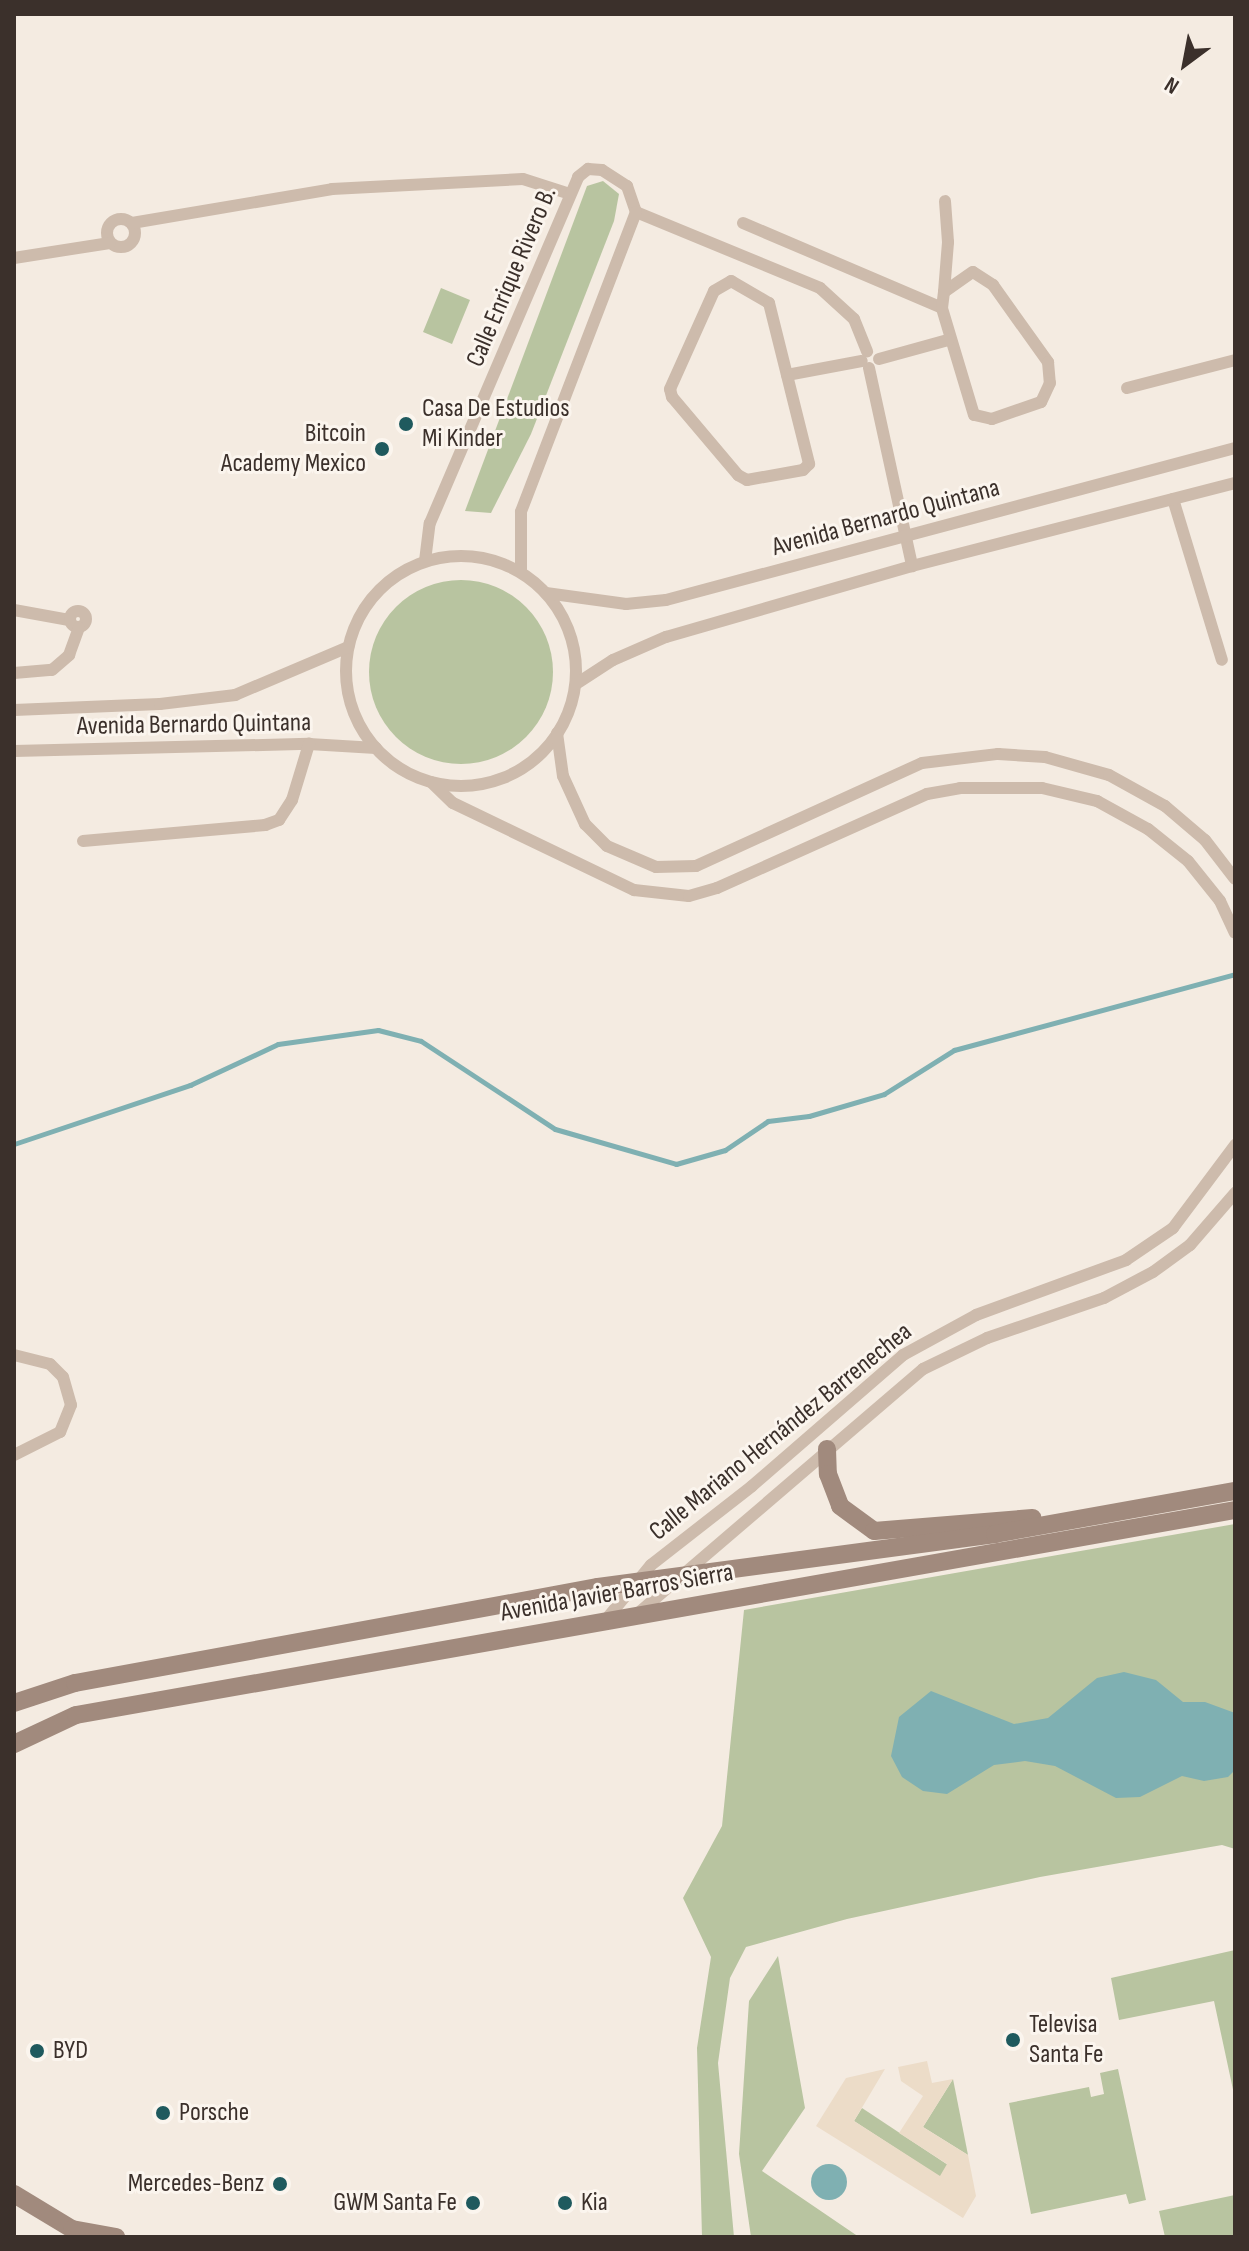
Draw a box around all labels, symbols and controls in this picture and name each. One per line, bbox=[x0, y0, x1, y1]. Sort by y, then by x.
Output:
north arrow bbox=[1145, 24, 1225, 104]
text: N bbox=[1160, 70, 1184, 99]
street label: Calle Enrique Rivero B. bbox=[460, 182, 564, 372]
place label: Casa De Estudios Mi Kinder bbox=[422, 393, 570, 454]
marker: Casa De Estudios Mi Kinder bbox=[397, 415, 415, 433]
place label: Bitcoin Academy Mexico bbox=[221, 418, 366, 480]
marker: Bitcoin Academy Mexico bbox=[373, 440, 391, 458]
street label: Avenida Bernardo Quintana bbox=[769, 473, 1003, 563]
street label: Avenida Bernardo Quintana bbox=[77, 707, 311, 743]
street label: Calle Mariano Hernández Barrenechea bbox=[644, 1316, 918, 1548]
street label: Avenida Javier Barros Sierra bbox=[498, 1557, 736, 1629]
place label: Televisa Santa Fe bbox=[1029, 2009, 1103, 2070]
marker: Televisa Santa Fe bbox=[1004, 2031, 1022, 2049]
place label: BYD bbox=[53, 2035, 88, 2067]
marker: BYD bbox=[28, 2042, 46, 2060]
place label: Porsche bbox=[179, 2097, 249, 2129]
marker: Porsche bbox=[154, 2104, 172, 2122]
place label: Mercedes-Benz bbox=[128, 2168, 264, 2200]
marker: Mercedes-Benz bbox=[271, 2175, 289, 2193]
place label: GWM Santa Fe bbox=[333, 2187, 457, 2219]
place label: Kia bbox=[581, 2187, 608, 2219]
marker: GWM Santa Fe bbox=[464, 2194, 482, 2212]
marker: Kia bbox=[556, 2194, 574, 2212]

